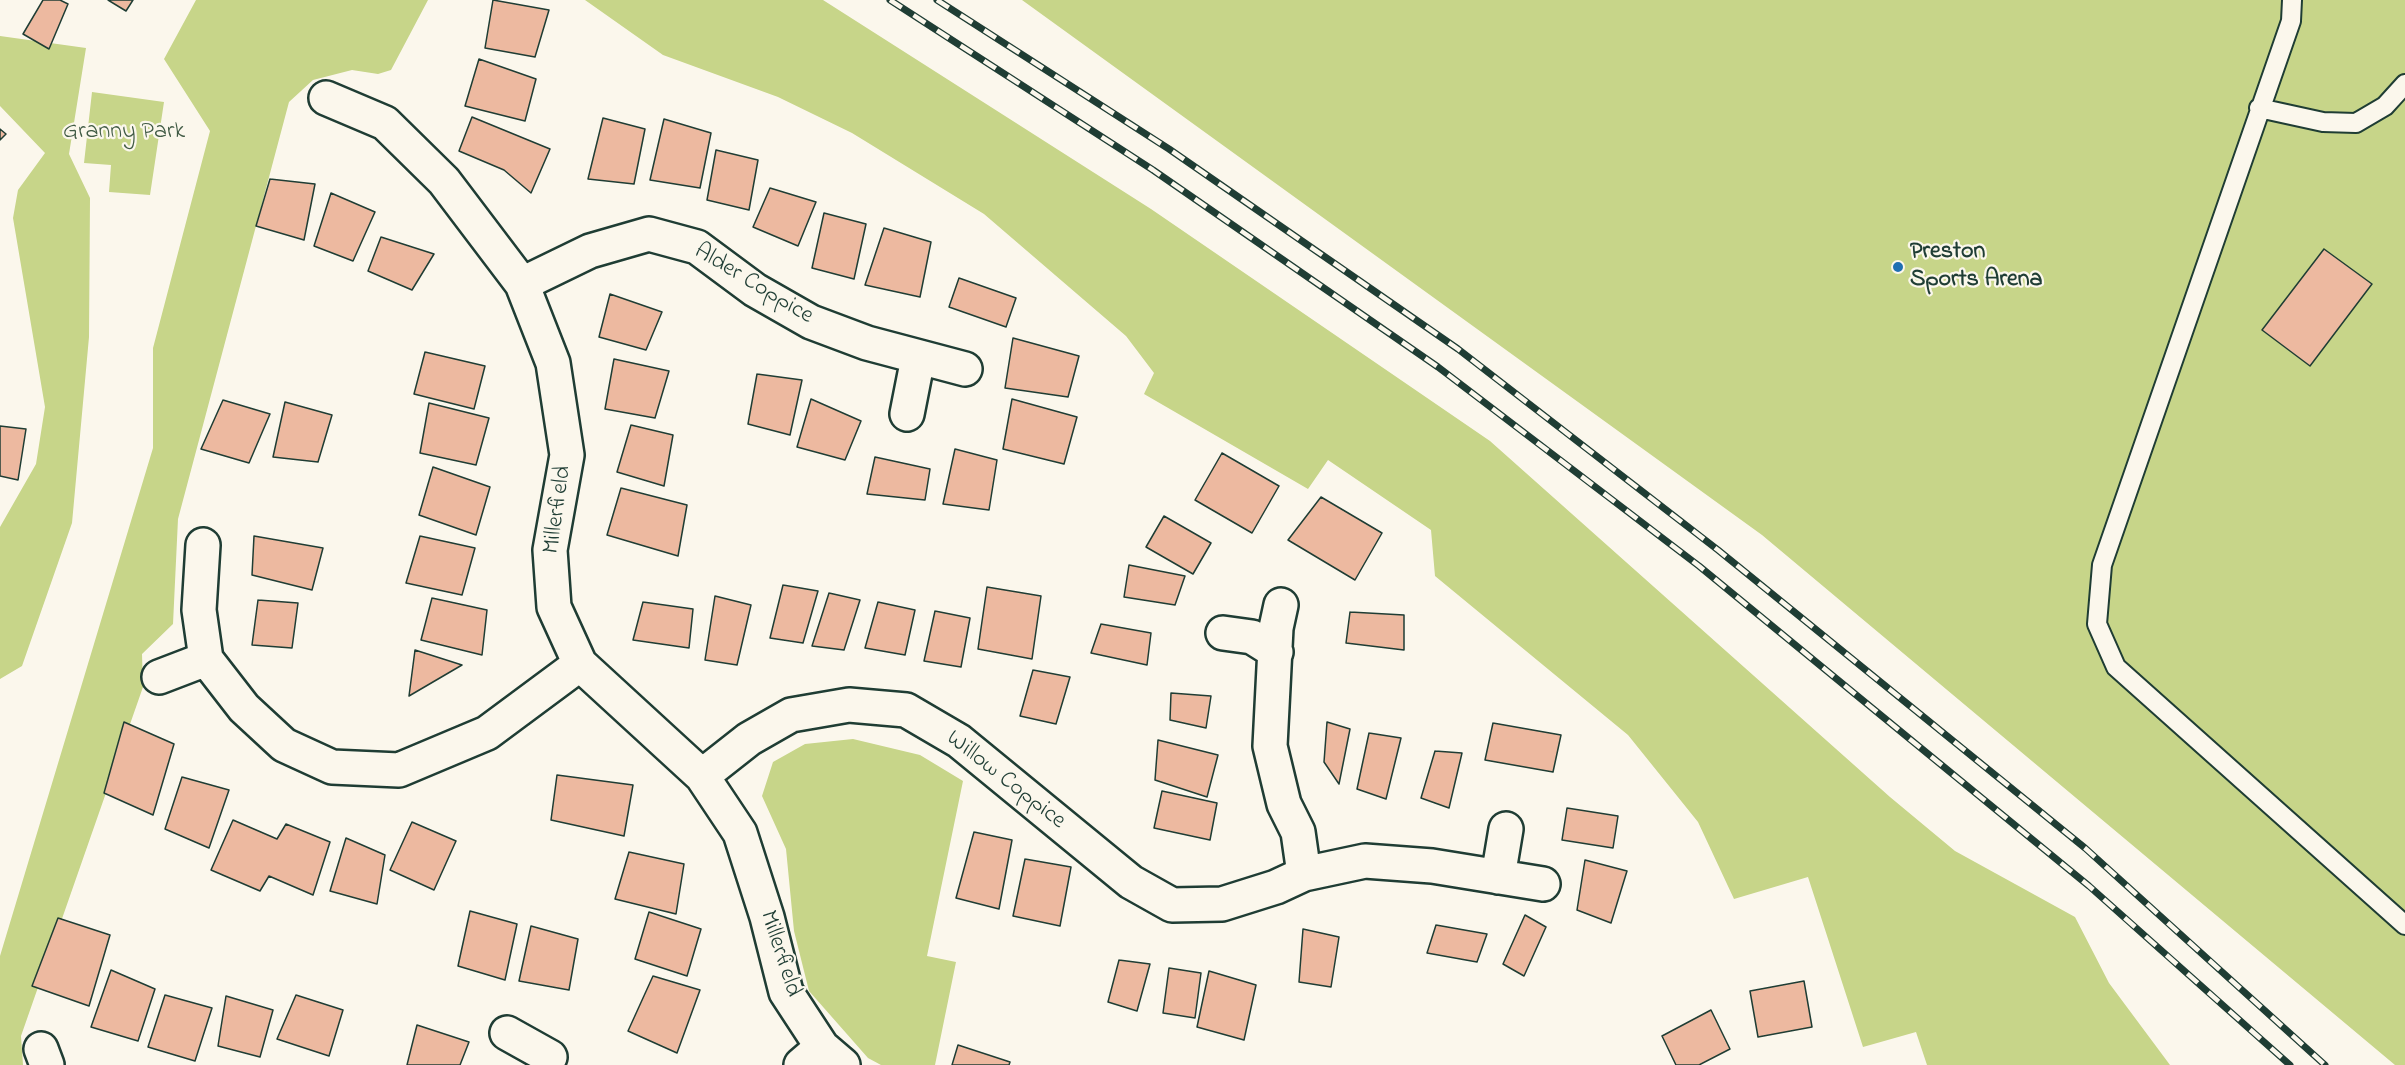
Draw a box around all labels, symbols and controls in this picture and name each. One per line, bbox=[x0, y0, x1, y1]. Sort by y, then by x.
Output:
park label: Granny Park bbox=[63, 119, 185, 147]
street label: Alder Coppice bbox=[688, 238, 818, 332]
place label: Preston Sports Arena bbox=[1910, 239, 2042, 295]
marker: Preston Sports Arena bbox=[1891, 260, 1905, 274]
street label: Millerfield bbox=[539, 464, 579, 556]
street label: Willow Coppice bbox=[939, 725, 1071, 837]
street label: Millerfield bbox=[752, 907, 806, 1001]

